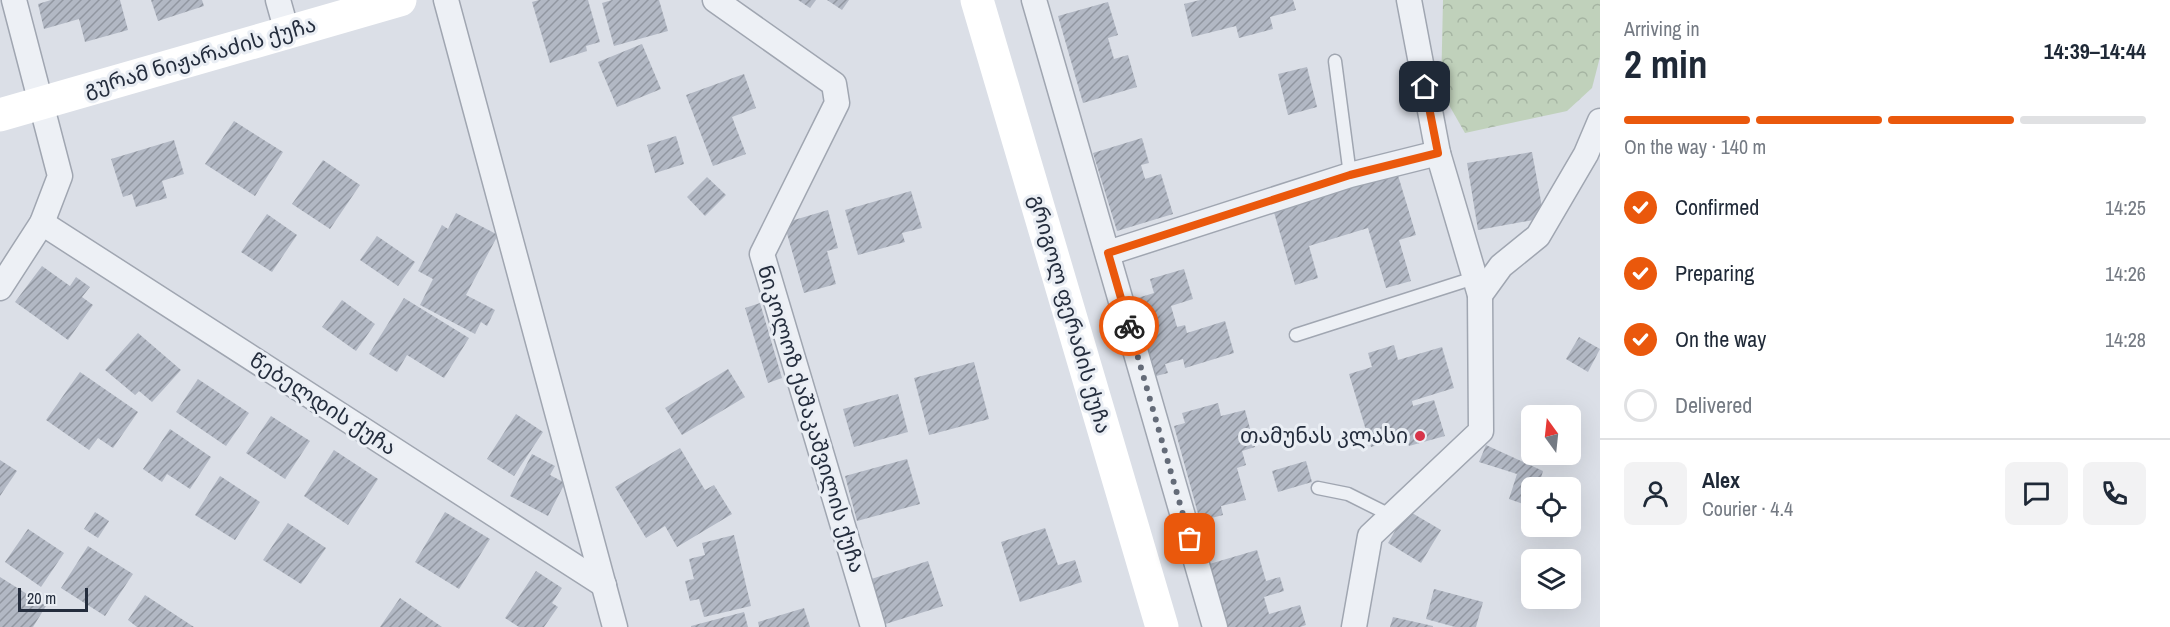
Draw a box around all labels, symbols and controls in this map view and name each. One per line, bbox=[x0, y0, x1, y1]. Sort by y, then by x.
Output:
street label: გურამ ნიჟარაძის ქუჩა bbox=[80, 9, 319, 104]
text: Arriving in bbox=[1624, 15, 1700, 42]
text: 14:39–14:44 bbox=[2044, 36, 2146, 66]
text: 2 min bbox=[1624, 38, 1708, 90]
pin bbox=[1399, 61, 1450, 112]
icon: home bbox=[1408, 70, 1441, 103]
text: On the way · 140 m bbox=[1624, 133, 1766, 160]
street label: გრიგოლ ფერაძის ქუჩა bbox=[1022, 191, 1119, 437]
icon: check bbox=[1624, 191, 1657, 224]
text: Confirmed bbox=[1675, 192, 1759, 222]
text: 14:25 bbox=[2105, 194, 2146, 221]
icon: check bbox=[1624, 257, 1657, 290]
text: Preparing bbox=[1675, 258, 1754, 288]
text: 14:26 bbox=[2105, 260, 2146, 287]
street label: ნიკოლოზ ქაშაკაშვილის ქუჩა bbox=[751, 262, 872, 576]
courier bbox=[1099, 296, 1159, 356]
icon: bike bbox=[1113, 310, 1146, 343]
icon: check bbox=[1624, 323, 1657, 356]
text: On the way bbox=[1675, 324, 1766, 354]
text: 14:28 bbox=[2105, 326, 2146, 353]
street label: წებელდის ქუჩა bbox=[244, 345, 402, 462]
text: Delivered bbox=[1675, 390, 1752, 420]
north arrow bbox=[1521, 405, 1581, 465]
map controls bbox=[1521, 405, 1581, 609]
place label: თამუნას კლასი bbox=[1240, 421, 1408, 450]
marker: თამუნას კლასი bbox=[1413, 429, 1427, 443]
button: person bbox=[1624, 462, 1687, 525]
button: chat bbox=[2005, 462, 2068, 525]
button: phone bbox=[2083, 462, 2146, 525]
text: Alex bbox=[1702, 465, 1740, 495]
button: locate bbox=[1521, 477, 1581, 537]
text: Courier · 4.4 bbox=[1702, 495, 1793, 522]
pin bbox=[1164, 513, 1215, 564]
icon: bag bbox=[1173, 522, 1206, 555]
button: layers bbox=[1521, 549, 1581, 609]
scale bar bbox=[18, 585, 88, 612]
text: 20 m bbox=[27, 587, 56, 609]

